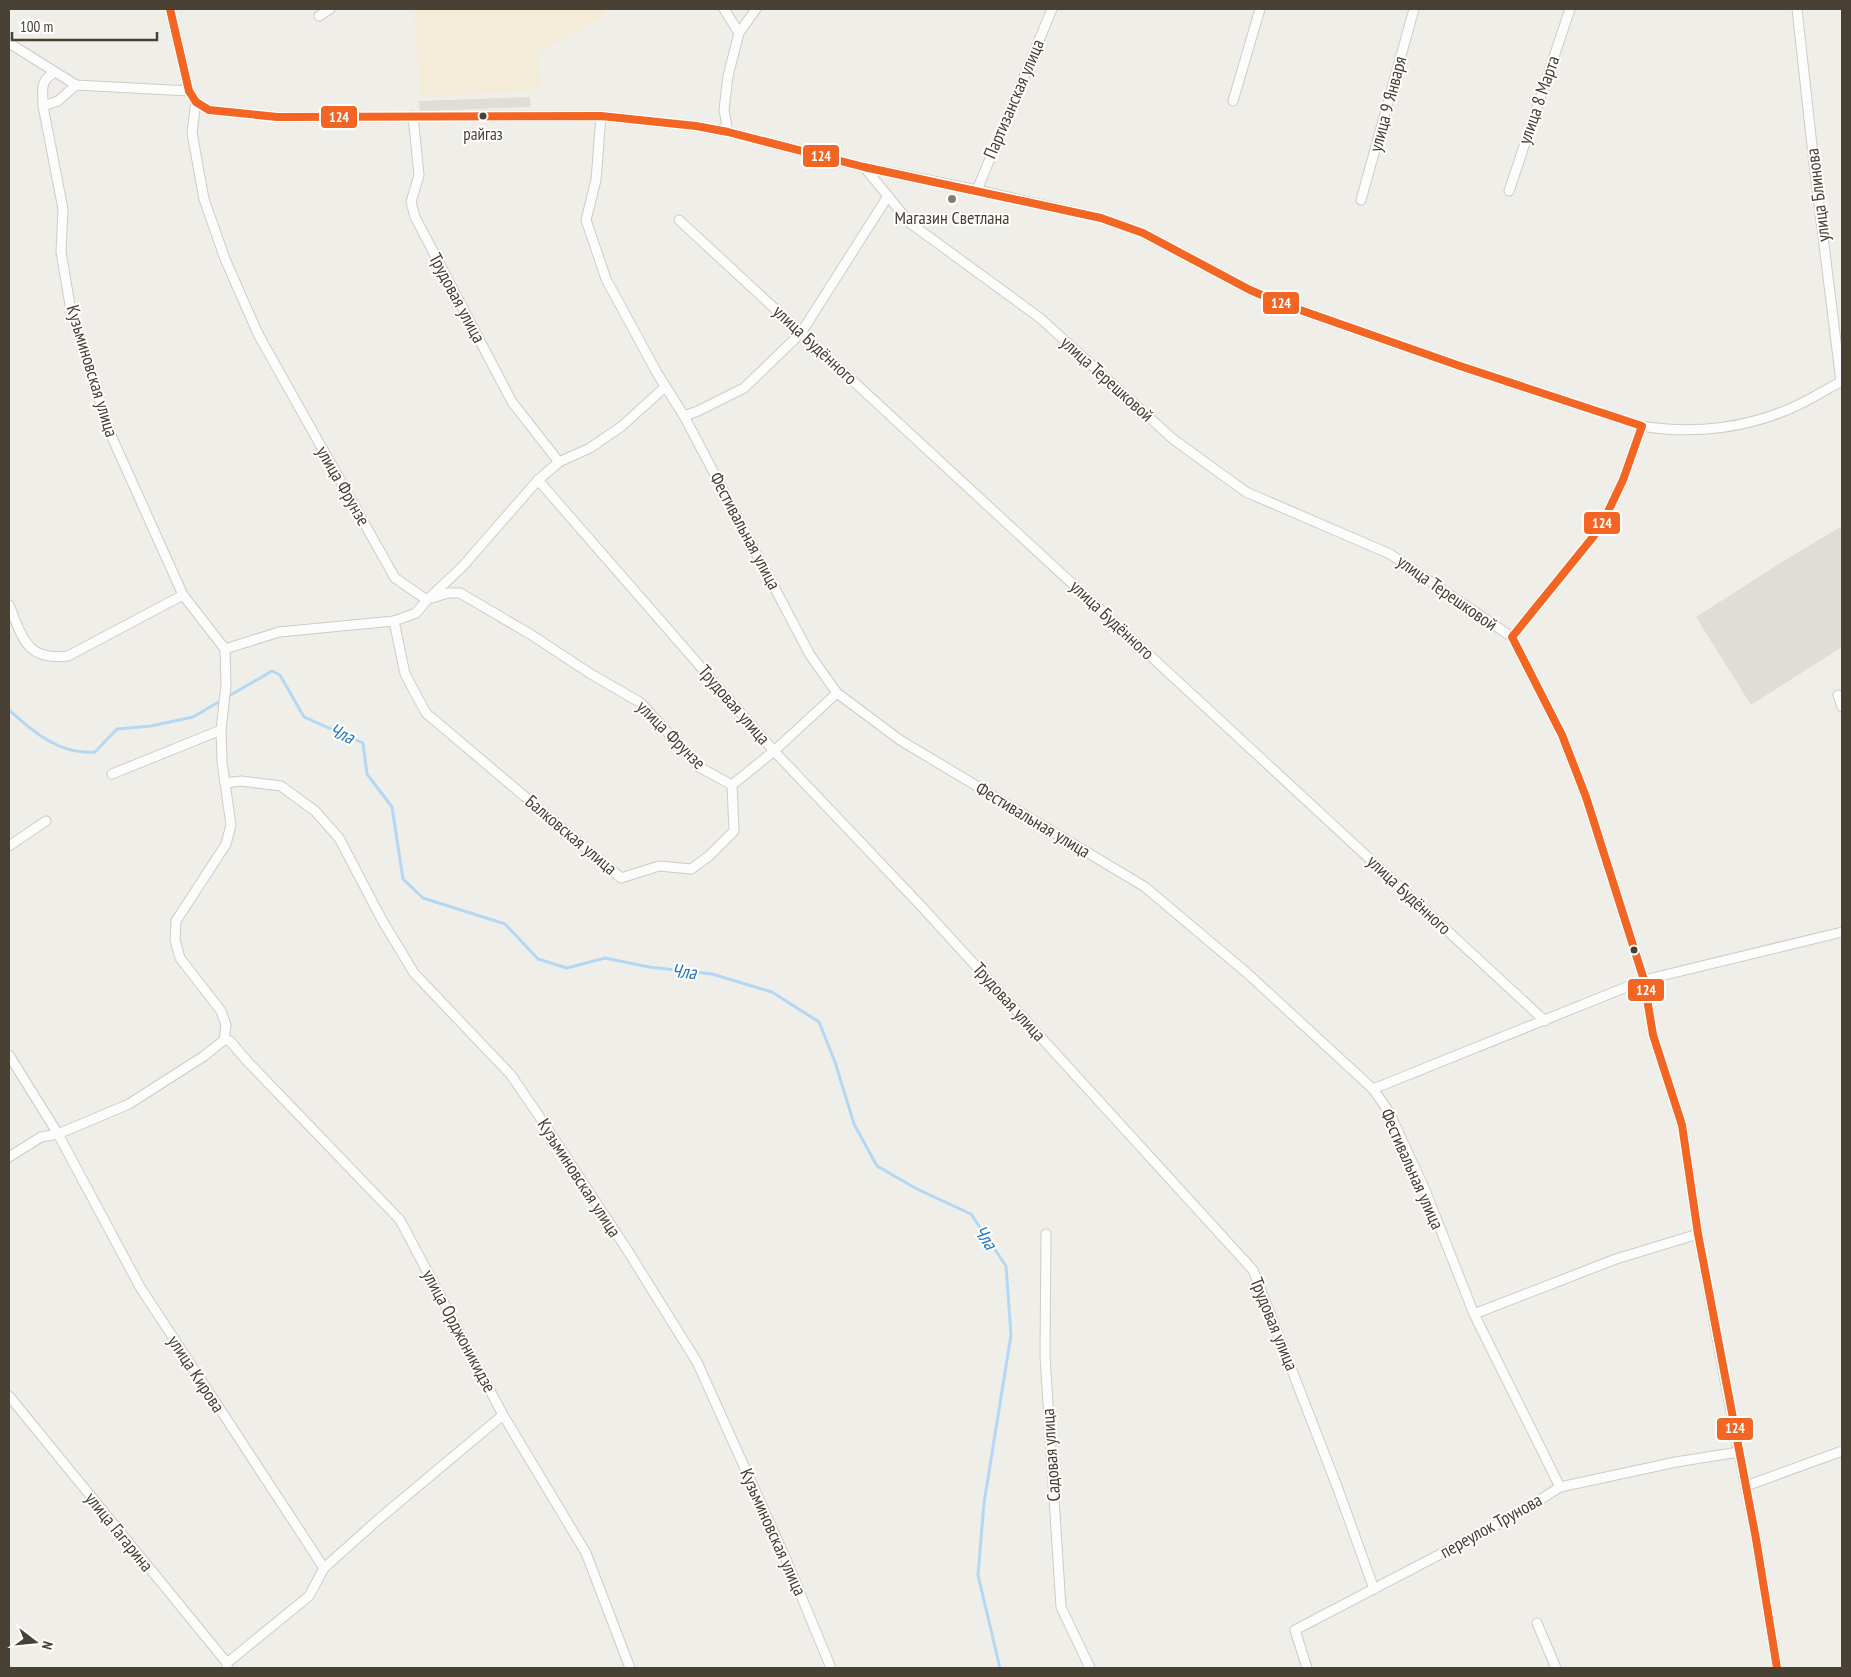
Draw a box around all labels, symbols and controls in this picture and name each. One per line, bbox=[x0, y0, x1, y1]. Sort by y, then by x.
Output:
scale bar bbox=[12, 10, 158, 42]
text: 100 m bbox=[20, 17, 53, 36]
street label: Партизанская улица bbox=[978, 36, 1049, 162]
street label: улица 8 Марта bbox=[1513, 53, 1564, 147]
street label: улица 9 Января bbox=[1364, 54, 1411, 154]
line badge: 124 bbox=[320, 105, 358, 129]
text: 124 bbox=[329, 108, 349, 126]
marker: райгаз bbox=[478, 111, 488, 121]
place label: райгаз bbox=[463, 123, 503, 145]
line badge: 124 bbox=[802, 144, 840, 168]
text: 124 bbox=[811, 147, 831, 165]
street label: улица Блинова bbox=[1800, 147, 1835, 243]
marker: Магазин Светлана bbox=[946, 193, 958, 205]
place label: Магазин Светлана bbox=[895, 206, 1009, 229]
street label: Трудовая улица bbox=[424, 249, 491, 347]
line badge: 124 bbox=[1262, 291, 1300, 315]
text: 124 bbox=[1271, 294, 1291, 312]
street label: улица Будённого bbox=[768, 300, 862, 390]
street label: Кузьминовская улица bbox=[61, 302, 123, 440]
street label: улица Терешковой bbox=[1056, 331, 1159, 426]
street label: улица Фрунзе bbox=[311, 442, 375, 530]
street label: Фестивальная улица bbox=[705, 468, 786, 593]
line badge: 124 bbox=[1583, 511, 1621, 535]
text: 124 bbox=[1592, 514, 1612, 532]
street label: улица Терешковой bbox=[1393, 550, 1502, 636]
street label: улица Будённого bbox=[1065, 575, 1159, 665]
street label: Трудовая улица bbox=[693, 660, 775, 749]
street label: улица Фрунзе bbox=[632, 695, 711, 774]
water label: Чла bbox=[326, 717, 359, 750]
street label: Фестивальная улица bbox=[972, 776, 1095, 863]
street label: Балковская улица bbox=[521, 790, 622, 880]
street label: улица Будённого bbox=[1362, 850, 1456, 940]
unlabelled marker bbox=[1629, 945, 1639, 955]
street label: Трудовая улица bbox=[968, 957, 1051, 1046]
water label: Чла bbox=[671, 958, 699, 984]
line badge: 124 bbox=[1627, 978, 1665, 1002]
text: 124 bbox=[1636, 981, 1656, 999]
street label: Фестивальная улица bbox=[1376, 1105, 1449, 1233]
street label: Кузьминовская улица bbox=[532, 1114, 626, 1241]
water label: Чла bbox=[969, 1220, 1004, 1255]
street label: улица Орджоникидзе bbox=[417, 1265, 501, 1396]
street label: Трудовая улица bbox=[1245, 1274, 1304, 1374]
street label: улица Кирова bbox=[163, 1331, 230, 1417]
street label: Садовая улица bbox=[1036, 1408, 1065, 1502]
line badge: 124 bbox=[1716, 1417, 1754, 1441]
text: 124 bbox=[1725, 1419, 1745, 1437]
street label: Кузьминовская улица bbox=[735, 1465, 812, 1599]
street label: улица Гагарина bbox=[80, 1487, 159, 1576]
street label: переулок Трунова bbox=[1436, 1488, 1546, 1563]
north arrow bbox=[10, 1617, 60, 1667]
text: N bbox=[38, 1639, 57, 1652]

